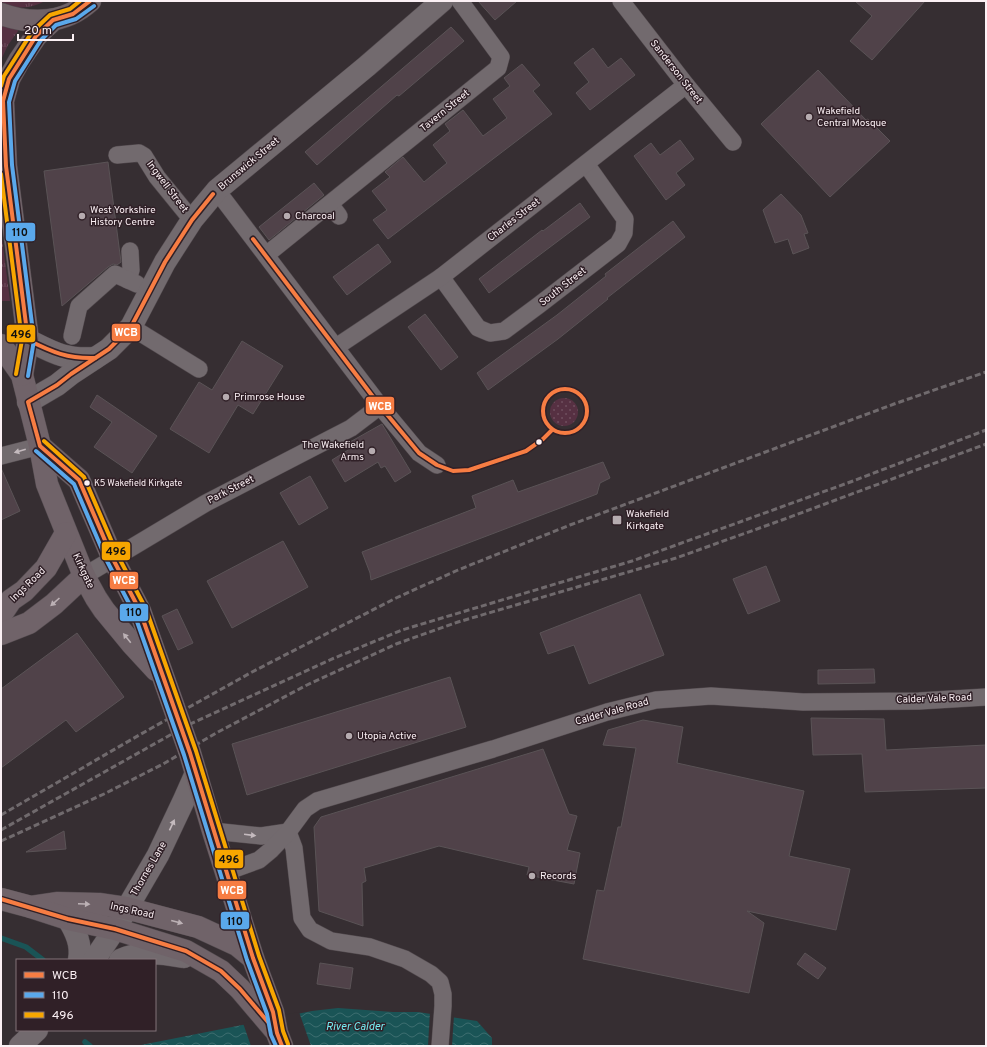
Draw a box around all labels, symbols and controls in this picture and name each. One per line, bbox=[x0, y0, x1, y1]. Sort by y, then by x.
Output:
scale bar bbox=[18, 16, 73, 42]
text: 20 m bbox=[24, 23, 52, 39]
street label: Sanderson Street bbox=[647, 37, 705, 107]
street label: Tavern Street bbox=[417, 87, 473, 135]
place label: Wakefield Central Mosque bbox=[817, 105, 887, 130]
marker: Wakefield Central Mosque bbox=[804, 112, 814, 122]
street label: Brunswick Street bbox=[216, 134, 283, 193]
street label: Ingwell Street bbox=[143, 158, 191, 216]
street label: Charles Street bbox=[485, 195, 543, 245]
place label: West Yorkshire History Centre bbox=[90, 204, 156, 229]
place label: Charcoal bbox=[295, 210, 335, 223]
marker: West Yorkshire History Centre bbox=[77, 211, 87, 221]
marker: Charcoal bbox=[282, 211, 292, 221]
line badge: 110 bbox=[5, 222, 36, 242]
text: 110 bbox=[12, 226, 28, 240]
street label: South Street bbox=[537, 264, 589, 309]
line badge: WCB bbox=[111, 323, 141, 342]
line badge: 496 bbox=[6, 324, 36, 343]
text: WCB bbox=[114, 326, 138, 340]
text: 496 bbox=[11, 328, 32, 342]
place label: Primrose House bbox=[234, 391, 305, 404]
marker: Primrose House bbox=[221, 392, 231, 402]
line badge: WCB bbox=[365, 396, 395, 415]
text: WCB bbox=[368, 400, 392, 414]
unlabelled marker bbox=[534, 437, 544, 447]
place label: The Wakefield Arms bbox=[302, 439, 364, 464]
marker: The Wakefield Arms bbox=[367, 446, 377, 456]
one-way arrow bbox=[14, 448, 26, 454]
street label: Park Street bbox=[206, 473, 257, 507]
marker: K5 Wakefield Kirkgate bbox=[82, 478, 92, 488]
place label: K5 Wakefield Kirkgate bbox=[94, 478, 183, 489]
place label: Wakefield Kirkgate bbox=[626, 508, 669, 533]
marker: Wakefield Kirkgate bbox=[611, 514, 623, 526]
line badge: 496 bbox=[101, 541, 131, 561]
text: 496 bbox=[106, 545, 127, 559]
street label: Kirkgate bbox=[69, 551, 97, 591]
street label: Ings Road bbox=[8, 565, 48, 605]
line badge: WCB bbox=[109, 571, 139, 590]
text: WCB bbox=[112, 574, 136, 588]
one-way arrow bbox=[50, 598, 60, 607]
line badge: 110 bbox=[119, 603, 149, 622]
text: 110 bbox=[126, 606, 142, 620]
one-way arrow bbox=[123, 632, 132, 643]
street label: Calder Vale Road bbox=[896, 691, 972, 707]
street label: Calder Vale Road bbox=[574, 695, 650, 729]
place label: Utopia Active bbox=[357, 730, 417, 743]
marker: Utopia Active bbox=[344, 731, 354, 741]
one-way arrow bbox=[170, 819, 176, 831]
one-way arrow bbox=[244, 832, 256, 838]
street label: Thornes Lane bbox=[128, 839, 170, 899]
line badge: 496 bbox=[214, 849, 244, 869]
text: 496 bbox=[219, 853, 240, 867]
place label: Records bbox=[540, 870, 577, 883]
marker: Records bbox=[527, 871, 537, 881]
line badge: WCB bbox=[217, 880, 247, 900]
text: WCB bbox=[220, 884, 244, 898]
one-way arrow bbox=[78, 900, 90, 907]
street label: Ings Road bbox=[109, 900, 155, 922]
line badge: 110 bbox=[220, 911, 250, 930]
text: 110 bbox=[227, 915, 243, 929]
one-way arrow bbox=[171, 919, 183, 925]
legend bbox=[16, 959, 156, 1031]
text: WCB bbox=[52, 968, 77, 984]
text: 110 bbox=[52, 988, 69, 1004]
text: 496 bbox=[52, 1008, 74, 1024]
water label: River Calder bbox=[326, 1020, 385, 1034]

